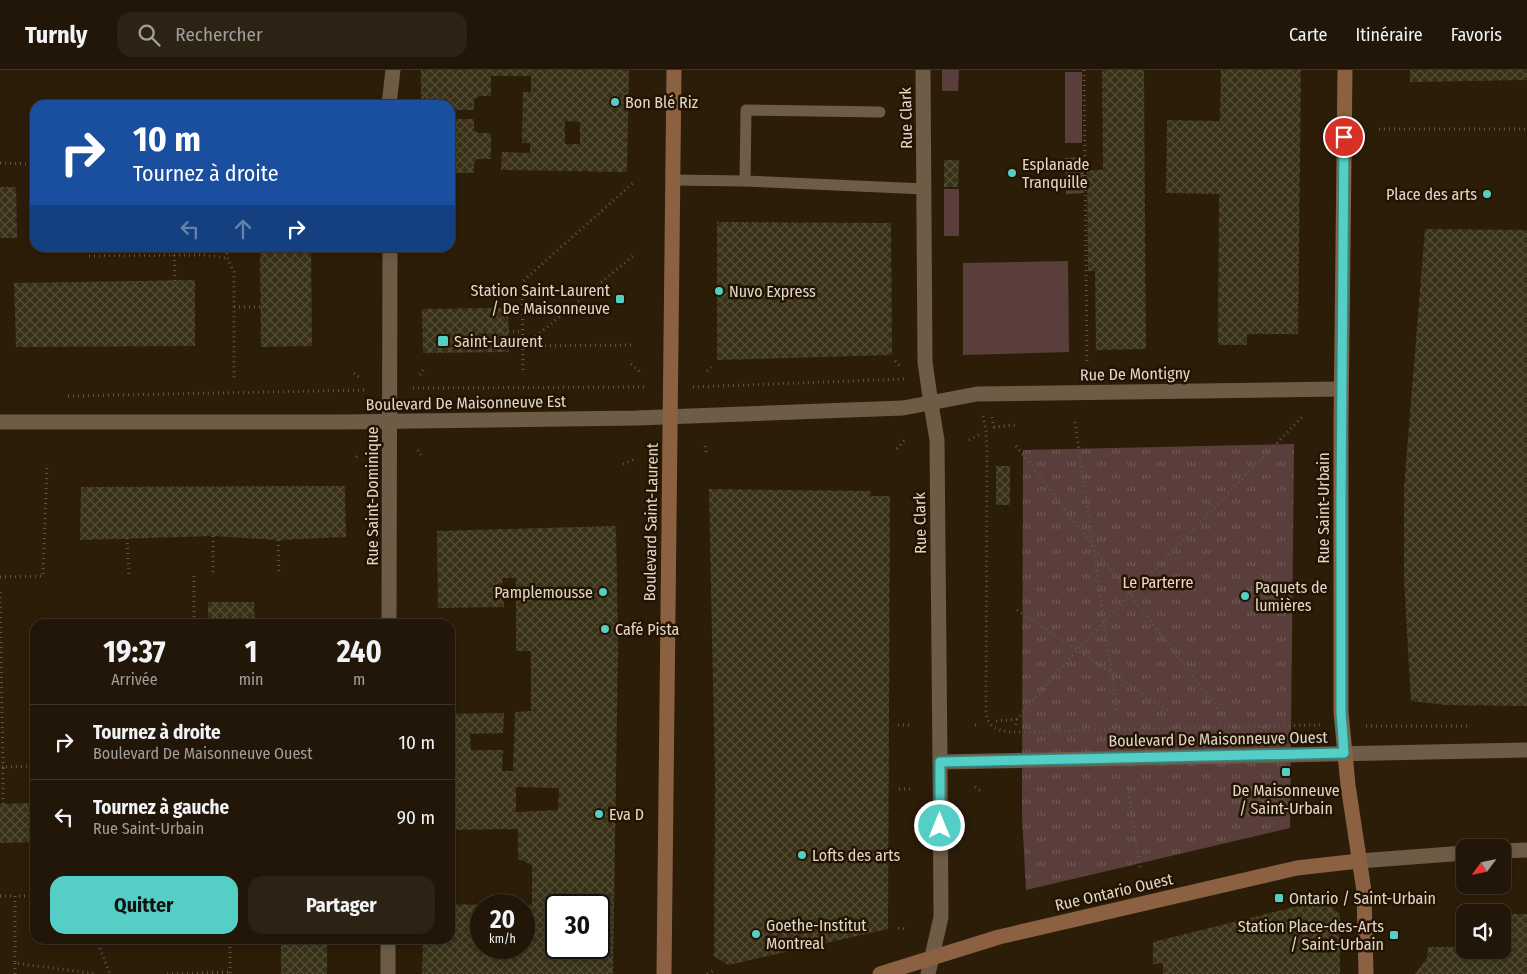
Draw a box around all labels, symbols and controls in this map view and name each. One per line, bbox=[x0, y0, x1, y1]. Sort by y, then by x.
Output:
search box bbox=[117, 12, 467, 57]
text: Turnly bbox=[25, 21, 87, 49]
icon: search bbox=[135, 21, 163, 49]
text: Rechercher bbox=[175, 23, 263, 46]
text: Carte bbox=[1289, 24, 1327, 46]
text: Itinéraire bbox=[1355, 24, 1423, 46]
text: Favoris bbox=[1451, 24, 1502, 46]
street label: Rue Clark bbox=[896, 86, 916, 149]
place label: Bon Blé Riz bbox=[625, 93, 698, 112]
marker: Bon Blé Riz bbox=[609, 96, 621, 108]
pin bbox=[1323, 116, 1365, 158]
text: 10 m bbox=[133, 118, 201, 160]
icon: right bbox=[50, 120, 115, 185]
icon: arrive bbox=[1330, 123, 1358, 151]
place label: Esplanade Tranquille bbox=[1022, 155, 1090, 192]
text: Tournez à droite bbox=[133, 160, 279, 187]
marker: Esplanade Tranquille bbox=[1006, 167, 1018, 179]
place label: Place des arts bbox=[1386, 185, 1477, 204]
marker: Place des arts bbox=[1481, 188, 1493, 200]
icon: left bbox=[176, 215, 204, 243]
icon: ahead bbox=[229, 215, 257, 243]
icon: right bbox=[282, 215, 310, 243]
place label: Station Saint-Laurent / De Maisonneuve bbox=[471, 281, 611, 318]
place label: Nuvo Express bbox=[729, 282, 816, 301]
marker: Nuvo Express bbox=[713, 285, 725, 297]
marker: Station Saint-Laurent / De Maisonneuve bbox=[614, 293, 626, 305]
place label: Saint-Laurent bbox=[454, 332, 543, 351]
marker: Saint-Laurent bbox=[436, 334, 450, 348]
street label: Rue De Montigny bbox=[1080, 364, 1191, 384]
street label: Boulevard De Maisonneuve Est bbox=[366, 392, 567, 414]
street label: Rue Saint-Dominique bbox=[363, 426, 382, 565]
street label: Boulevard Saint-Laurent bbox=[640, 442, 662, 601]
street label: Rue Saint-Urbain bbox=[1314, 452, 1333, 564]
street label: Rue Clark bbox=[910, 491, 930, 554]
park label: Le Parterre bbox=[1123, 573, 1194, 592]
place label: Paquets de lumières bbox=[1255, 578, 1328, 615]
place label: Pamplemousse bbox=[494, 583, 593, 602]
marker: Pamplemousse bbox=[597, 586, 609, 598]
marker: Paquets de lumières bbox=[1239, 590, 1251, 602]
place label: Café Pista bbox=[615, 620, 680, 639]
marker: Café Pista bbox=[599, 623, 611, 635]
text: 19:37 bbox=[103, 634, 166, 670]
text: 1 bbox=[245, 634, 257, 670]
text: 240 bbox=[337, 634, 382, 670]
text: Arrivée bbox=[111, 670, 158, 689]
text: min bbox=[239, 670, 264, 689]
text: m bbox=[353, 670, 365, 689]
text: Tournez à droite bbox=[93, 721, 221, 744]
icon: right bbox=[50, 728, 78, 756]
street label: Boulevard De Maisonneuve Ouest bbox=[1108, 728, 1329, 750]
text: 10 m bbox=[399, 731, 435, 754]
text: Boulevard De Maisonneuve Ouest bbox=[93, 744, 312, 763]
marker: De Maisonneuve / Saint-Urbain bbox=[1280, 766, 1292, 778]
place label: De Maisonneuve / Saint-Urbain bbox=[1232, 781, 1340, 818]
text: Tournez à gauche bbox=[93, 796, 229, 819]
position arrow bbox=[913, 799, 965, 851]
icon: left bbox=[50, 803, 78, 831]
place label: Eva D bbox=[609, 805, 644, 824]
text: 90 m bbox=[397, 806, 435, 829]
marker: Eva D bbox=[593, 808, 605, 820]
text: Rue Saint-Urbain bbox=[93, 819, 204, 838]
north arrow bbox=[1456, 839, 1511, 894]
map controls bbox=[1456, 839, 1511, 959]
place label: Lofts des arts bbox=[812, 846, 901, 865]
marker: Lofts des arts bbox=[796, 849, 808, 861]
street label: Rue Ontario Ouest bbox=[1053, 869, 1176, 915]
button: Quitter bbox=[50, 876, 238, 934]
button: Partager bbox=[248, 876, 435, 934]
place label: Ontario / Saint-Urbain bbox=[1289, 889, 1436, 908]
marker: Ontario / Saint-Urbain bbox=[1273, 892, 1285, 904]
speed limit sign: 30 bbox=[545, 894, 610, 959]
button: sound bbox=[1456, 904, 1511, 959]
text: 20 bbox=[490, 905, 515, 935]
place label: Goethe-Institut Montreal bbox=[766, 916, 867, 953]
place label: Station Place-des-Arts / Saint-Urbain bbox=[1238, 917, 1384, 954]
marker: Goethe-Institut Montreal bbox=[750, 928, 762, 940]
marker: Station Place-des-Arts / Saint-Urbain bbox=[1388, 929, 1400, 941]
text: km/h bbox=[489, 932, 516, 946]

